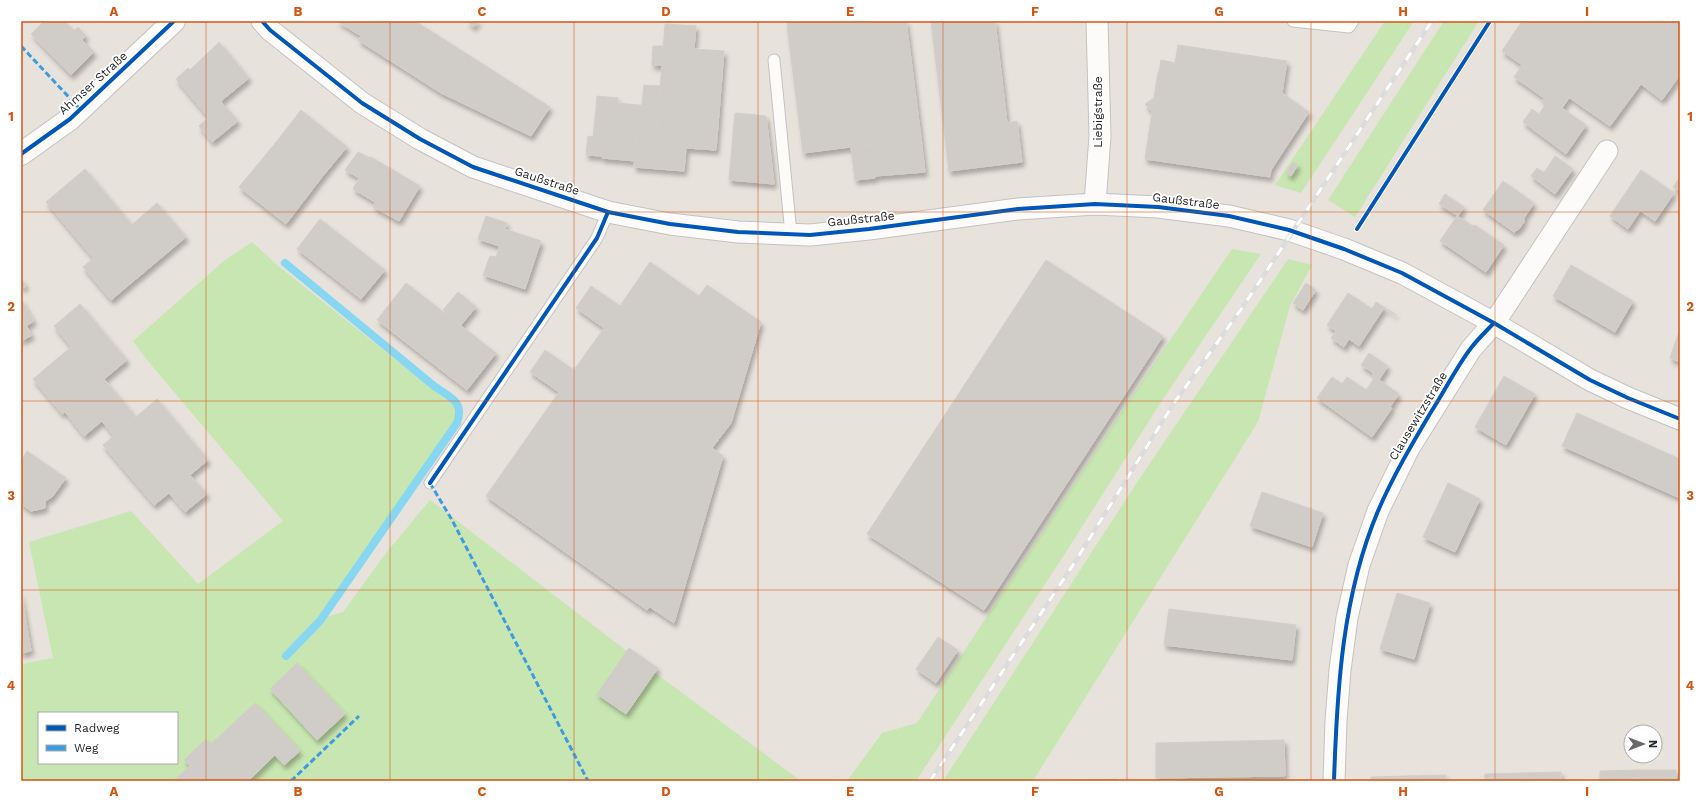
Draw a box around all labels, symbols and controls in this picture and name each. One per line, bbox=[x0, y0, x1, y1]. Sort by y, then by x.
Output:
text: A bbox=[110, 4, 119, 19]
text: B bbox=[294, 4, 303, 19]
text: C bbox=[478, 4, 487, 19]
text: D bbox=[661, 4, 671, 19]
text: E bbox=[846, 4, 854, 19]
text: F bbox=[1031, 4, 1039, 19]
text: G bbox=[1214, 4, 1224, 19]
text: H bbox=[1398, 4, 1408, 19]
text: I bbox=[1585, 4, 1589, 19]
street label: Ahmser Straße bbox=[56, 49, 130, 117]
street label: Liebigstraße bbox=[1091, 76, 1105, 148]
text: 1 bbox=[8, 109, 14, 124]
text: 1 bbox=[1687, 109, 1693, 124]
street label: Gaußstraße bbox=[513, 164, 581, 198]
street label: Gaußstraße bbox=[1152, 190, 1220, 212]
street label: Gaußstraße bbox=[827, 209, 895, 229]
text: 2 bbox=[7, 299, 15, 314]
text: 2 bbox=[1686, 299, 1694, 314]
street label: Clausewitzstraße bbox=[1386, 369, 1450, 463]
text: 3 bbox=[7, 488, 15, 503]
text: 3 bbox=[1686, 488, 1694, 503]
text: 4 bbox=[7, 678, 16, 693]
text: 4 bbox=[1686, 678, 1695, 693]
legend bbox=[38, 712, 178, 764]
text: Radweg bbox=[74, 721, 120, 735]
north arrow bbox=[1623, 724, 1663, 764]
text: N bbox=[1646, 740, 1659, 748]
text: Weg bbox=[74, 741, 99, 755]
text: A bbox=[110, 784, 119, 799]
text: B bbox=[294, 784, 303, 799]
text: C bbox=[478, 784, 487, 799]
text: D bbox=[661, 784, 671, 799]
text: E bbox=[846, 784, 854, 799]
text: F bbox=[1031, 784, 1039, 799]
text: G bbox=[1214, 784, 1224, 799]
text: H bbox=[1398, 784, 1408, 799]
text: I bbox=[1585, 784, 1589, 799]

